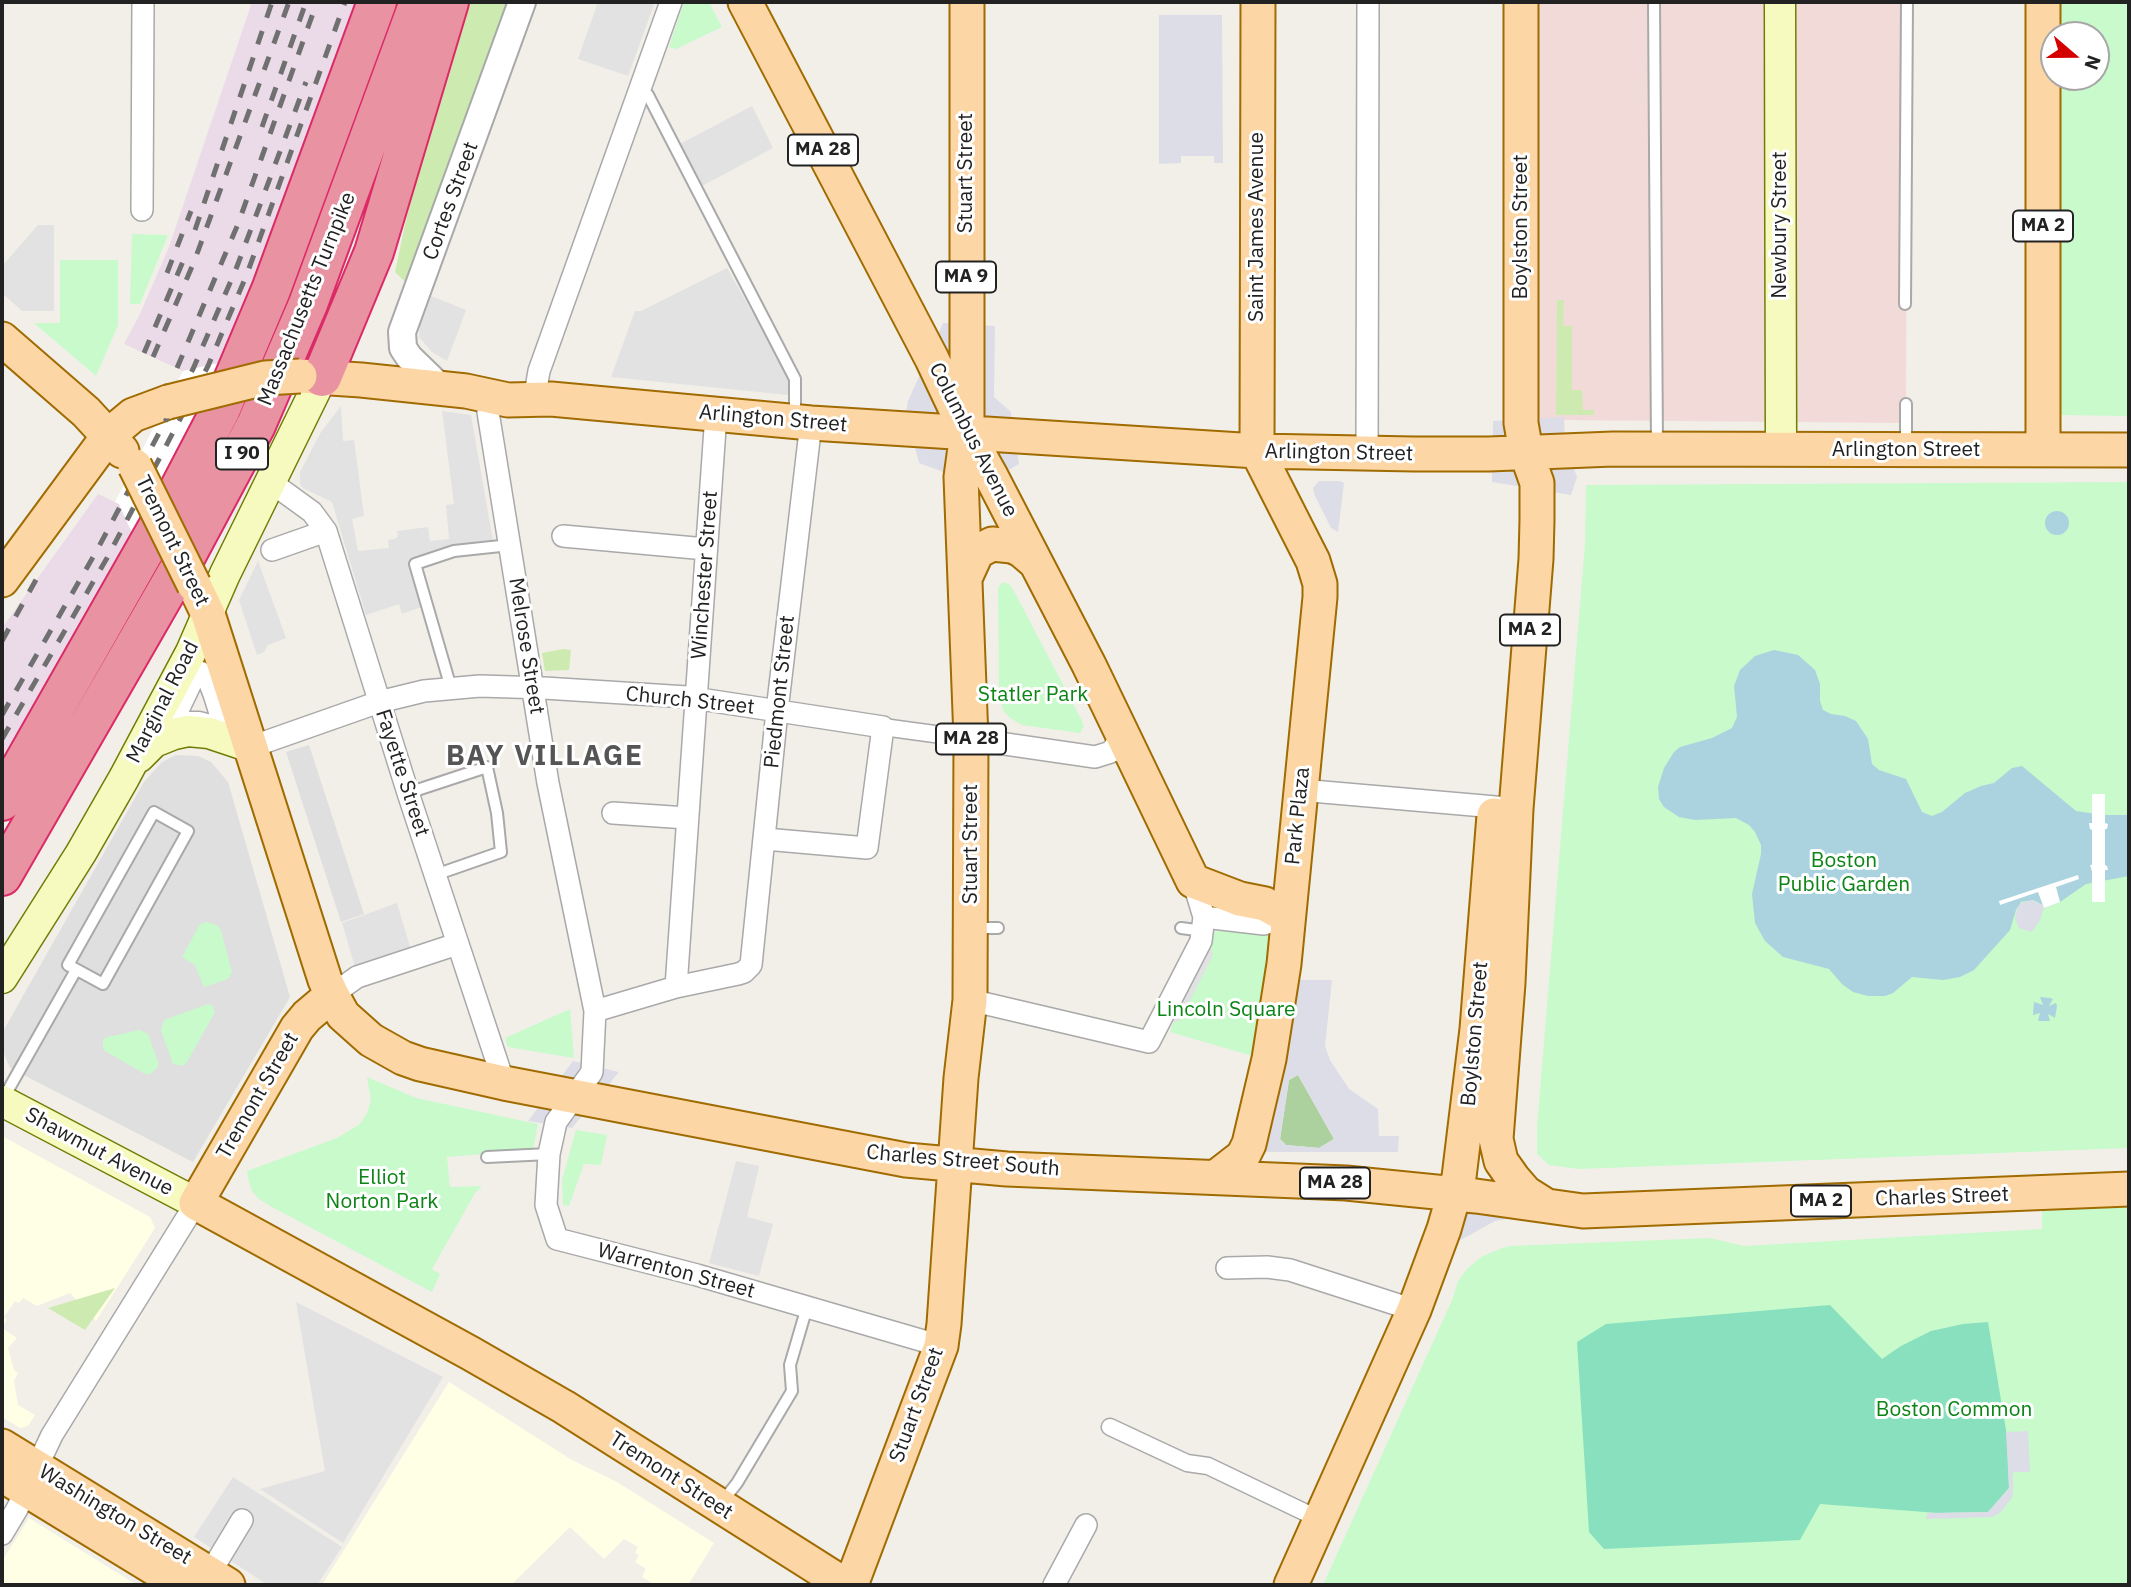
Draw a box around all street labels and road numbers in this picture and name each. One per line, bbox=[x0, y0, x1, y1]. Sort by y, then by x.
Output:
street label: Stuart Street bbox=[953, 113, 979, 233]
street label: Saint James Avenue bbox=[1244, 132, 1270, 322]
road number: MA 28 bbox=[788, 134, 858, 166]
street label: Cortes Street bbox=[418, 138, 484, 264]
street label: Newbury Street bbox=[1767, 151, 1793, 299]
street label: Boylston Street bbox=[1508, 154, 1534, 300]
street label: Massachusetts Turnpike bbox=[253, 189, 361, 409]
road number: MA 2 bbox=[2013, 210, 2073, 242]
road number: MA 9 bbox=[936, 262, 996, 292]
street label: Columbus Avenue bbox=[923, 358, 1023, 522]
street label: Arlington Street bbox=[698, 400, 848, 438]
street label: Arlington Street bbox=[1832, 437, 1980, 463]
road number: I 90 bbox=[216, 438, 268, 470]
street label: Arlington Street bbox=[1264, 439, 1414, 467]
street label: Tremont Street bbox=[130, 472, 214, 610]
street label: Winchester Street bbox=[687, 490, 723, 660]
street label: Melrose Street bbox=[503, 576, 549, 716]
street label: Piedmont Street bbox=[759, 614, 801, 770]
road number: MA 2 bbox=[1500, 614, 1560, 646]
street label: Marginal Road bbox=[121, 637, 205, 767]
street label: Church Street bbox=[624, 682, 756, 720]
street label: Fayette Street bbox=[370, 706, 434, 840]
road number: MA 28 bbox=[936, 724, 1006, 754]
street label: Park Plaza bbox=[1280, 766, 1316, 866]
street label: Stuart Street bbox=[958, 784, 984, 904]
street label: Boylston Street bbox=[1456, 961, 1494, 1107]
street label: Tremont Street bbox=[212, 1028, 304, 1164]
street label: Shawmut Avenue bbox=[21, 1102, 177, 1202]
street label: Charles Street South bbox=[865, 1140, 1061, 1182]
road number: MA 28 bbox=[1300, 1168, 1370, 1198]
street label: Charles Street bbox=[1875, 1182, 2009, 1212]
road number: MA 2 bbox=[1791, 1186, 1851, 1217]
street label: Warrenton Street bbox=[594, 1238, 758, 1304]
street label: Stuart Street bbox=[885, 1344, 949, 1466]
street label: Tremont Street bbox=[605, 1427, 737, 1525]
street label: Washington Street bbox=[34, 1459, 196, 1571]

